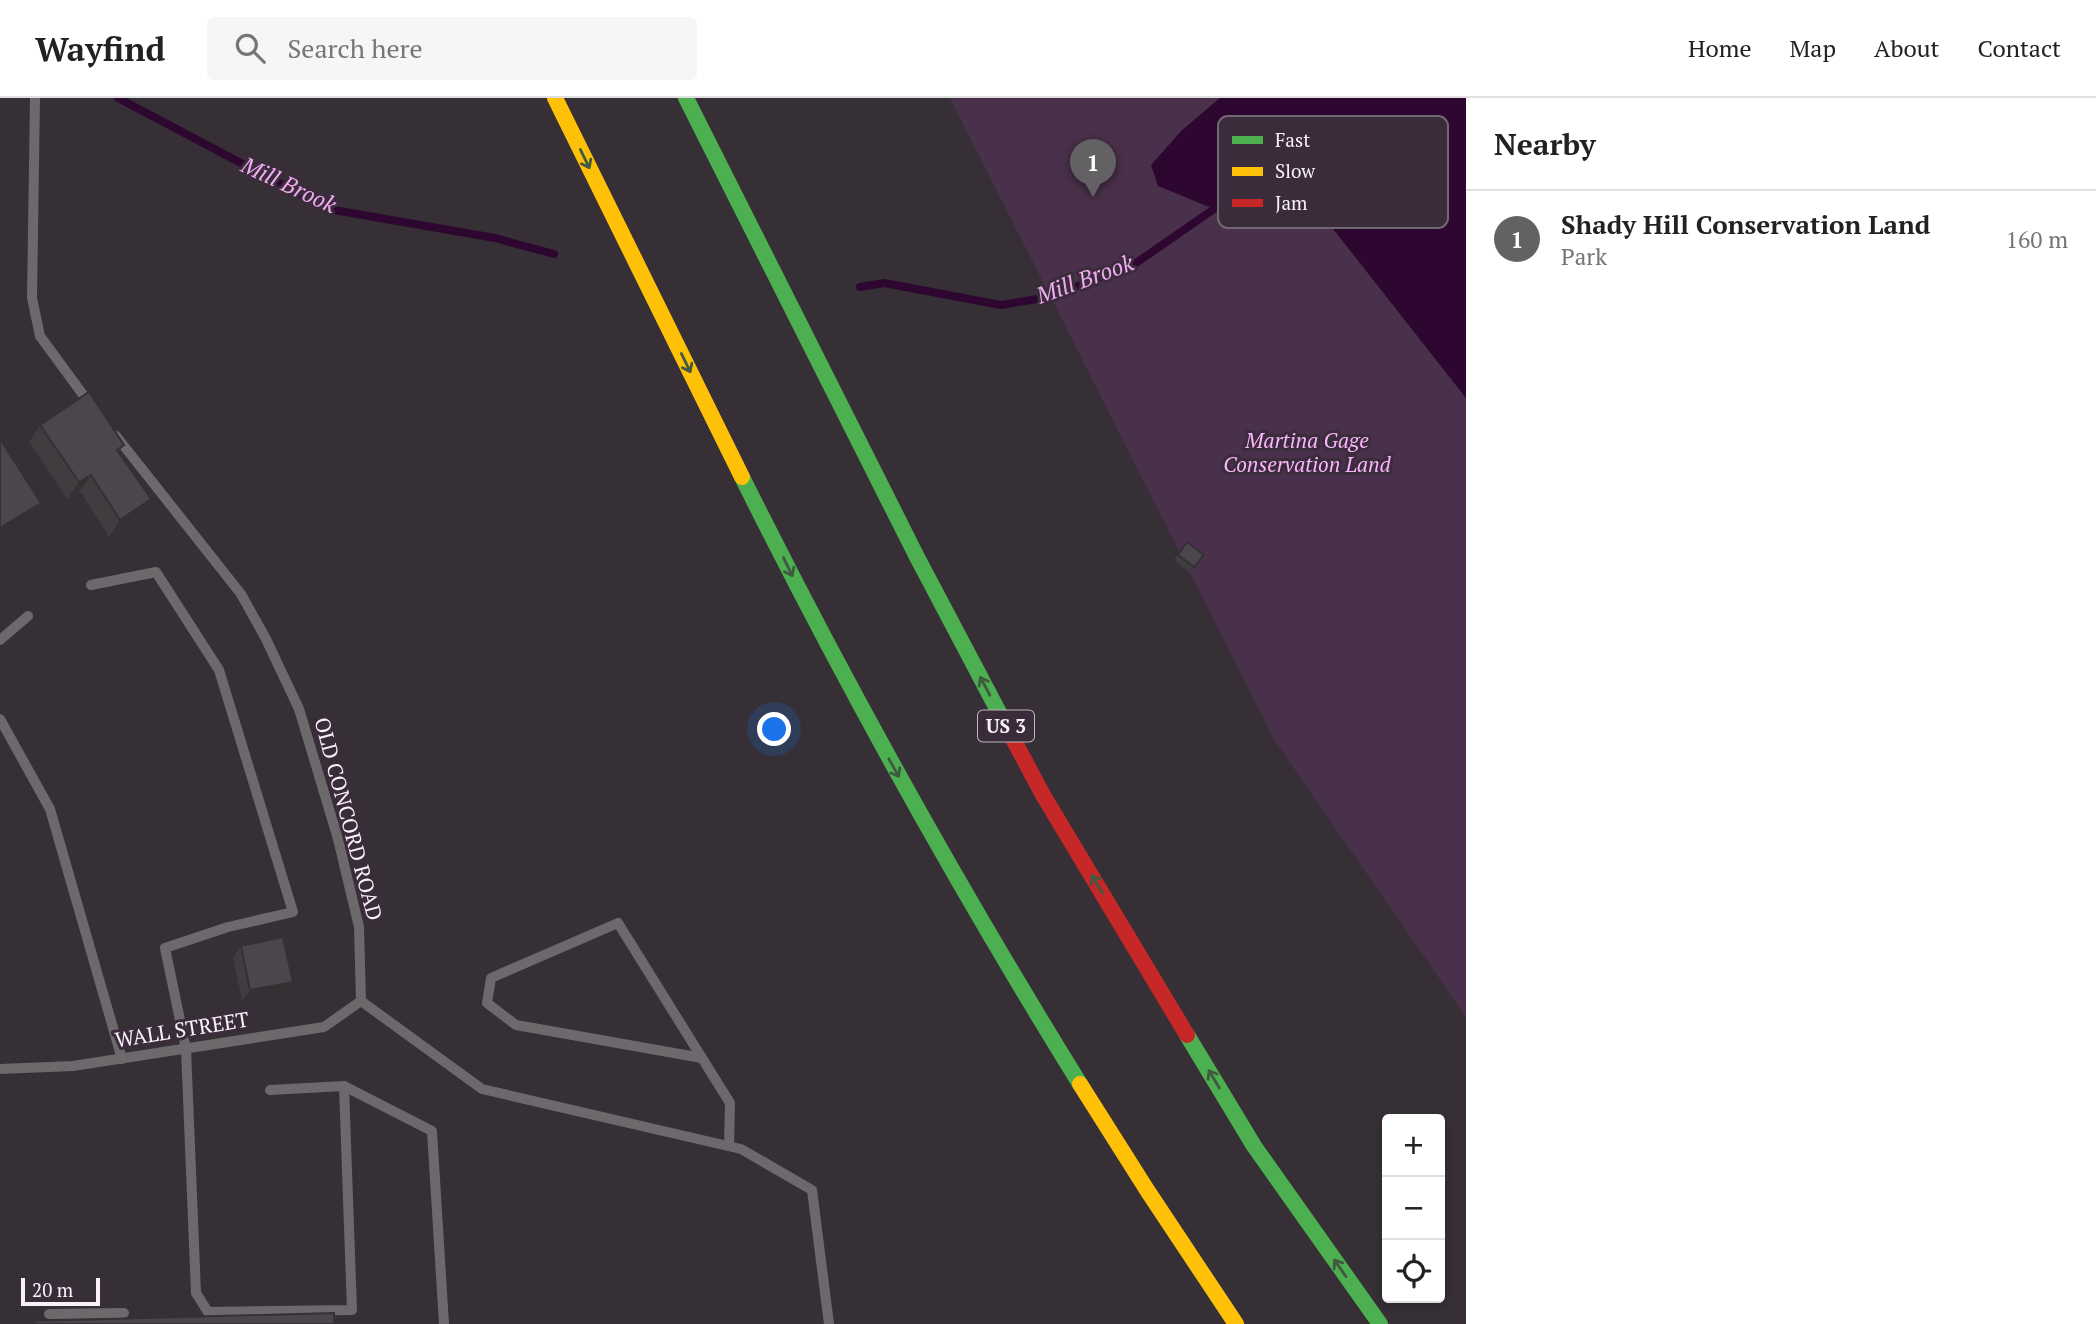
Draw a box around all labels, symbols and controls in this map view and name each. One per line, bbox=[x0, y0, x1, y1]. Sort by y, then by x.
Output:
search box bbox=[207, 17, 697, 80]
text: Wayfind bbox=[35, 27, 165, 70]
icon: search bbox=[231, 29, 269, 67]
text: Search here bbox=[287, 31, 423, 65]
text: Home bbox=[1688, 32, 1752, 64]
text: Map bbox=[1790, 32, 1836, 64]
text: About bbox=[1874, 32, 1940, 64]
text: Contact bbox=[1978, 32, 2061, 64]
legend bbox=[1218, 116, 1448, 228]
text: Nearby bbox=[1494, 124, 1596, 164]
text: Fast bbox=[1275, 127, 1310, 152]
pin: 1 bbox=[1070, 139, 1116, 197]
one-way arrow bbox=[579, 148, 593, 169]
water label: Mill Brook bbox=[236, 149, 343, 220]
text: Slow bbox=[1275, 158, 1316, 183]
text: Jam bbox=[1275, 190, 1308, 215]
text: Shady Hill Conservation Land bbox=[1561, 207, 1930, 241]
text: 1 bbox=[1511, 224, 1524, 255]
text: 160 m bbox=[2006, 224, 2068, 255]
text: Park bbox=[1561, 241, 1607, 272]
water label: Mill Brook bbox=[1031, 246, 1139, 311]
one-way arrow bbox=[680, 352, 694, 373]
park label: Martina Gage Conservation Land bbox=[1223, 426, 1392, 478]
one-way arrow bbox=[781, 556, 795, 577]
one-way arrow bbox=[978, 676, 991, 697]
road number: US 3 bbox=[978, 710, 1034, 741]
your location bbox=[757, 712, 791, 746]
street label: OLD CONCORD ROAD bbox=[308, 714, 390, 923]
one-way arrow bbox=[888, 757, 901, 778]
one-way arrow bbox=[1089, 875, 1103, 895]
street label: WALL STREET bbox=[113, 1005, 251, 1053]
one-way arrow bbox=[1206, 1070, 1220, 1090]
map controls bbox=[1382, 1114, 1445, 1303]
button: + bbox=[1382, 1114, 1445, 1177]
button: − bbox=[1382, 1177, 1445, 1240]
button: locate bbox=[1382, 1240, 1445, 1303]
one-way arrow bbox=[1333, 1259, 1347, 1278]
scale bar bbox=[21, 1275, 100, 1307]
text: 20 m bbox=[32, 1277, 73, 1302]

